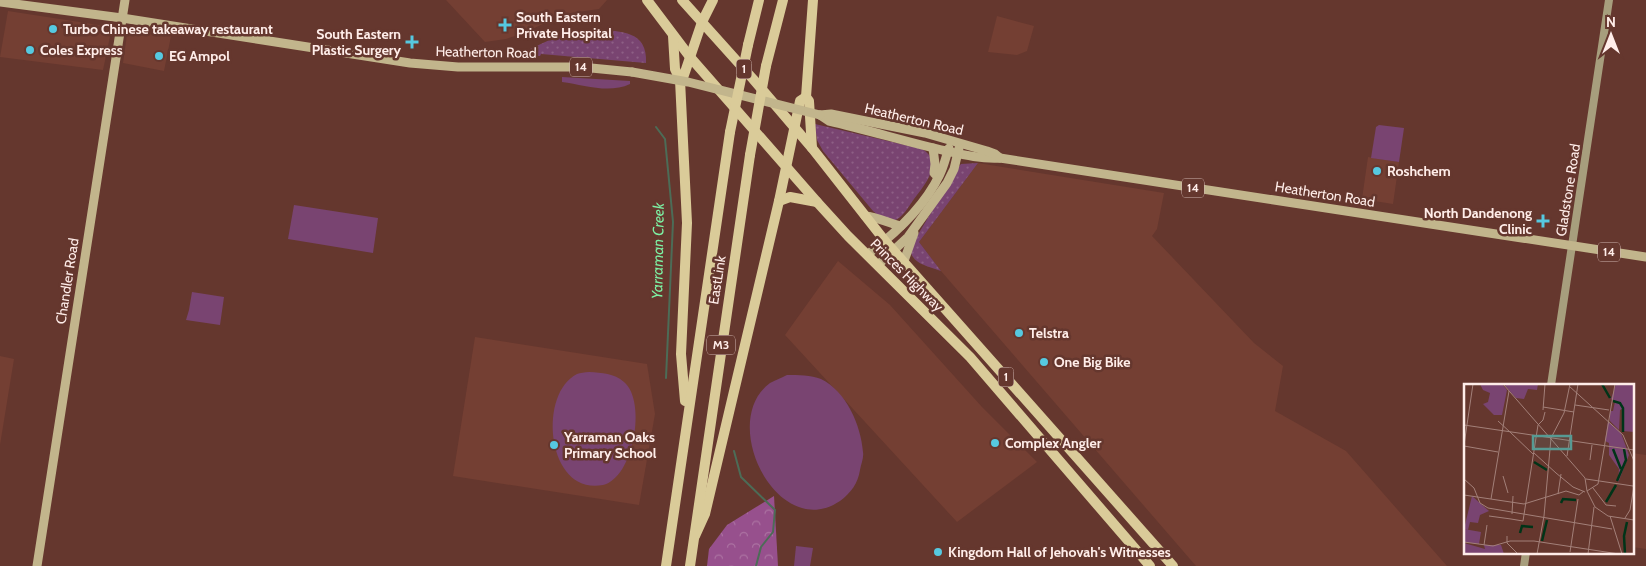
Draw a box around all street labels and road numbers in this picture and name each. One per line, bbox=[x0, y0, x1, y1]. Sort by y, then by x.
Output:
street label: Heatherton Road bbox=[435, 42, 537, 62]
road number: 14 bbox=[570, 58, 592, 76]
road number: 1 bbox=[736, 60, 752, 78]
street label: Heatherton Road bbox=[863, 99, 965, 139]
street label: Gladstone Road bbox=[1552, 142, 1584, 238]
street label: Heatherton Road bbox=[1274, 177, 1376, 211]
road number: 14 bbox=[1182, 178, 1204, 198]
street label: Princes Highway bbox=[867, 235, 947, 315]
street label: Chandler Road bbox=[51, 237, 83, 325]
road number: 14 bbox=[1598, 242, 1620, 262]
street label: EastLink bbox=[704, 254, 730, 306]
road number: M3 bbox=[707, 336, 735, 354]
road number: 1 bbox=[998, 368, 1014, 387]

